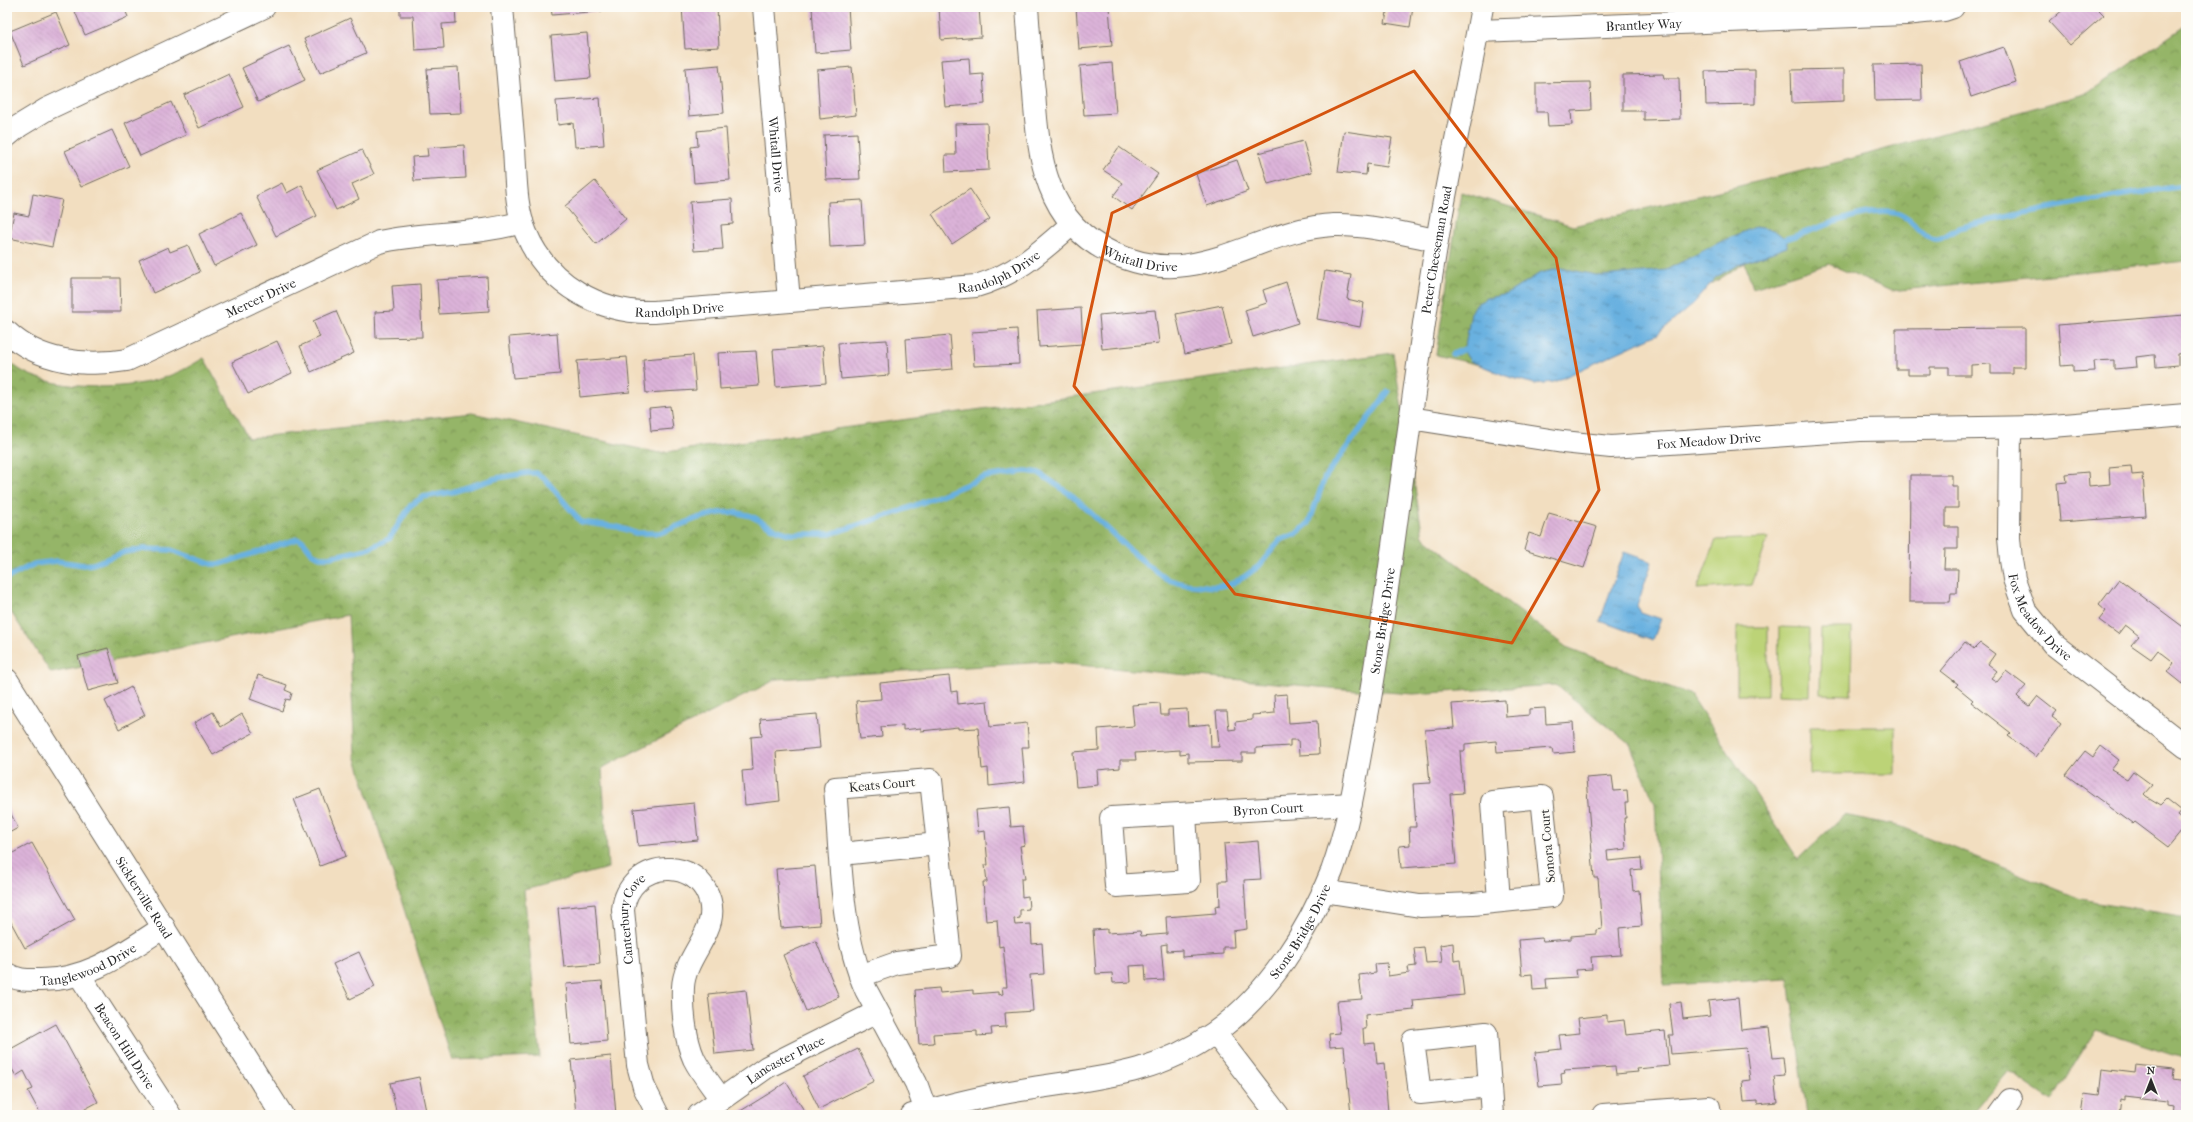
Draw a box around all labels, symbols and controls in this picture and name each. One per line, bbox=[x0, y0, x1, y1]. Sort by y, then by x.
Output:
street label: Brantley Way bbox=[1606, 16, 1683, 34]
street label: Whitall Drive bbox=[765, 115, 787, 194]
street label: Peter Cheeseman Road bbox=[1418, 184, 1455, 315]
street label: Whitall Drive bbox=[1099, 242, 1178, 274]
street label: Randolph Drive bbox=[957, 247, 1044, 295]
street label: Mercer Drive bbox=[223, 275, 299, 321]
street label: Randolph Drive bbox=[634, 299, 725, 320]
street label: Fox Meadow Drive bbox=[1656, 430, 1762, 452]
street label: Stone Bridge Drive bbox=[1367, 566, 1398, 675]
street label: Fox Meadow Drive bbox=[2005, 572, 2075, 664]
street label: Keats Court bbox=[848, 774, 916, 795]
street label: Byron Court bbox=[1233, 800, 1304, 819]
street label: Sonora Court bbox=[1537, 808, 1558, 884]
street label: Sicklerville Road bbox=[112, 854, 176, 942]
street label: Canterbury Cove bbox=[616, 870, 649, 965]
street label: Stone Bridge Drive bbox=[1267, 881, 1334, 982]
street label: Tanglewood Drive bbox=[40, 940, 139, 988]
street label: Beacon Hill Drive bbox=[91, 1000, 158, 1092]
street label: Lancaster Place bbox=[744, 1032, 828, 1087]
north arrow bbox=[2131, 1060, 2171, 1100]
text: N bbox=[2147, 1064, 2156, 1077]

